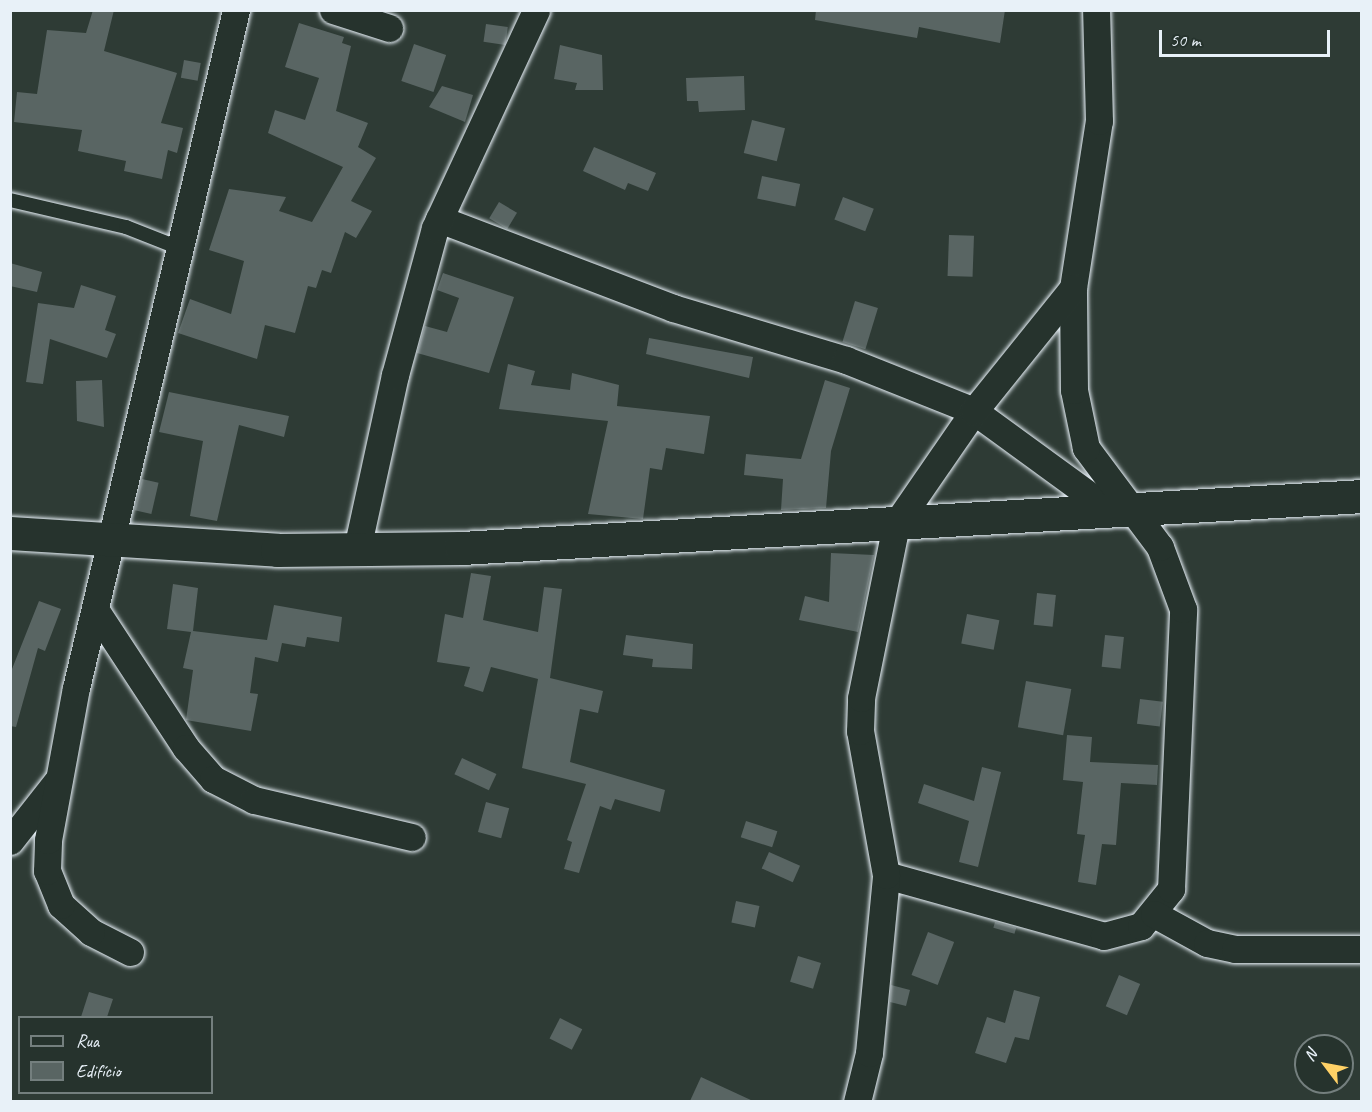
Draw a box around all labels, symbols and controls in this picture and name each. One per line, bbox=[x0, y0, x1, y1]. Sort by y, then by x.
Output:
scale bar bbox=[1162, 18, 1333, 56]
text: 50 m bbox=[1170, 29, 1201, 51]
legend bbox=[18, 1016, 213, 1094]
text: Rua bbox=[76, 1030, 99, 1052]
north arrow bbox=[1294, 1034, 1354, 1094]
text: N bbox=[1299, 1046, 1322, 1065]
text: Edifício bbox=[76, 1060, 121, 1082]

